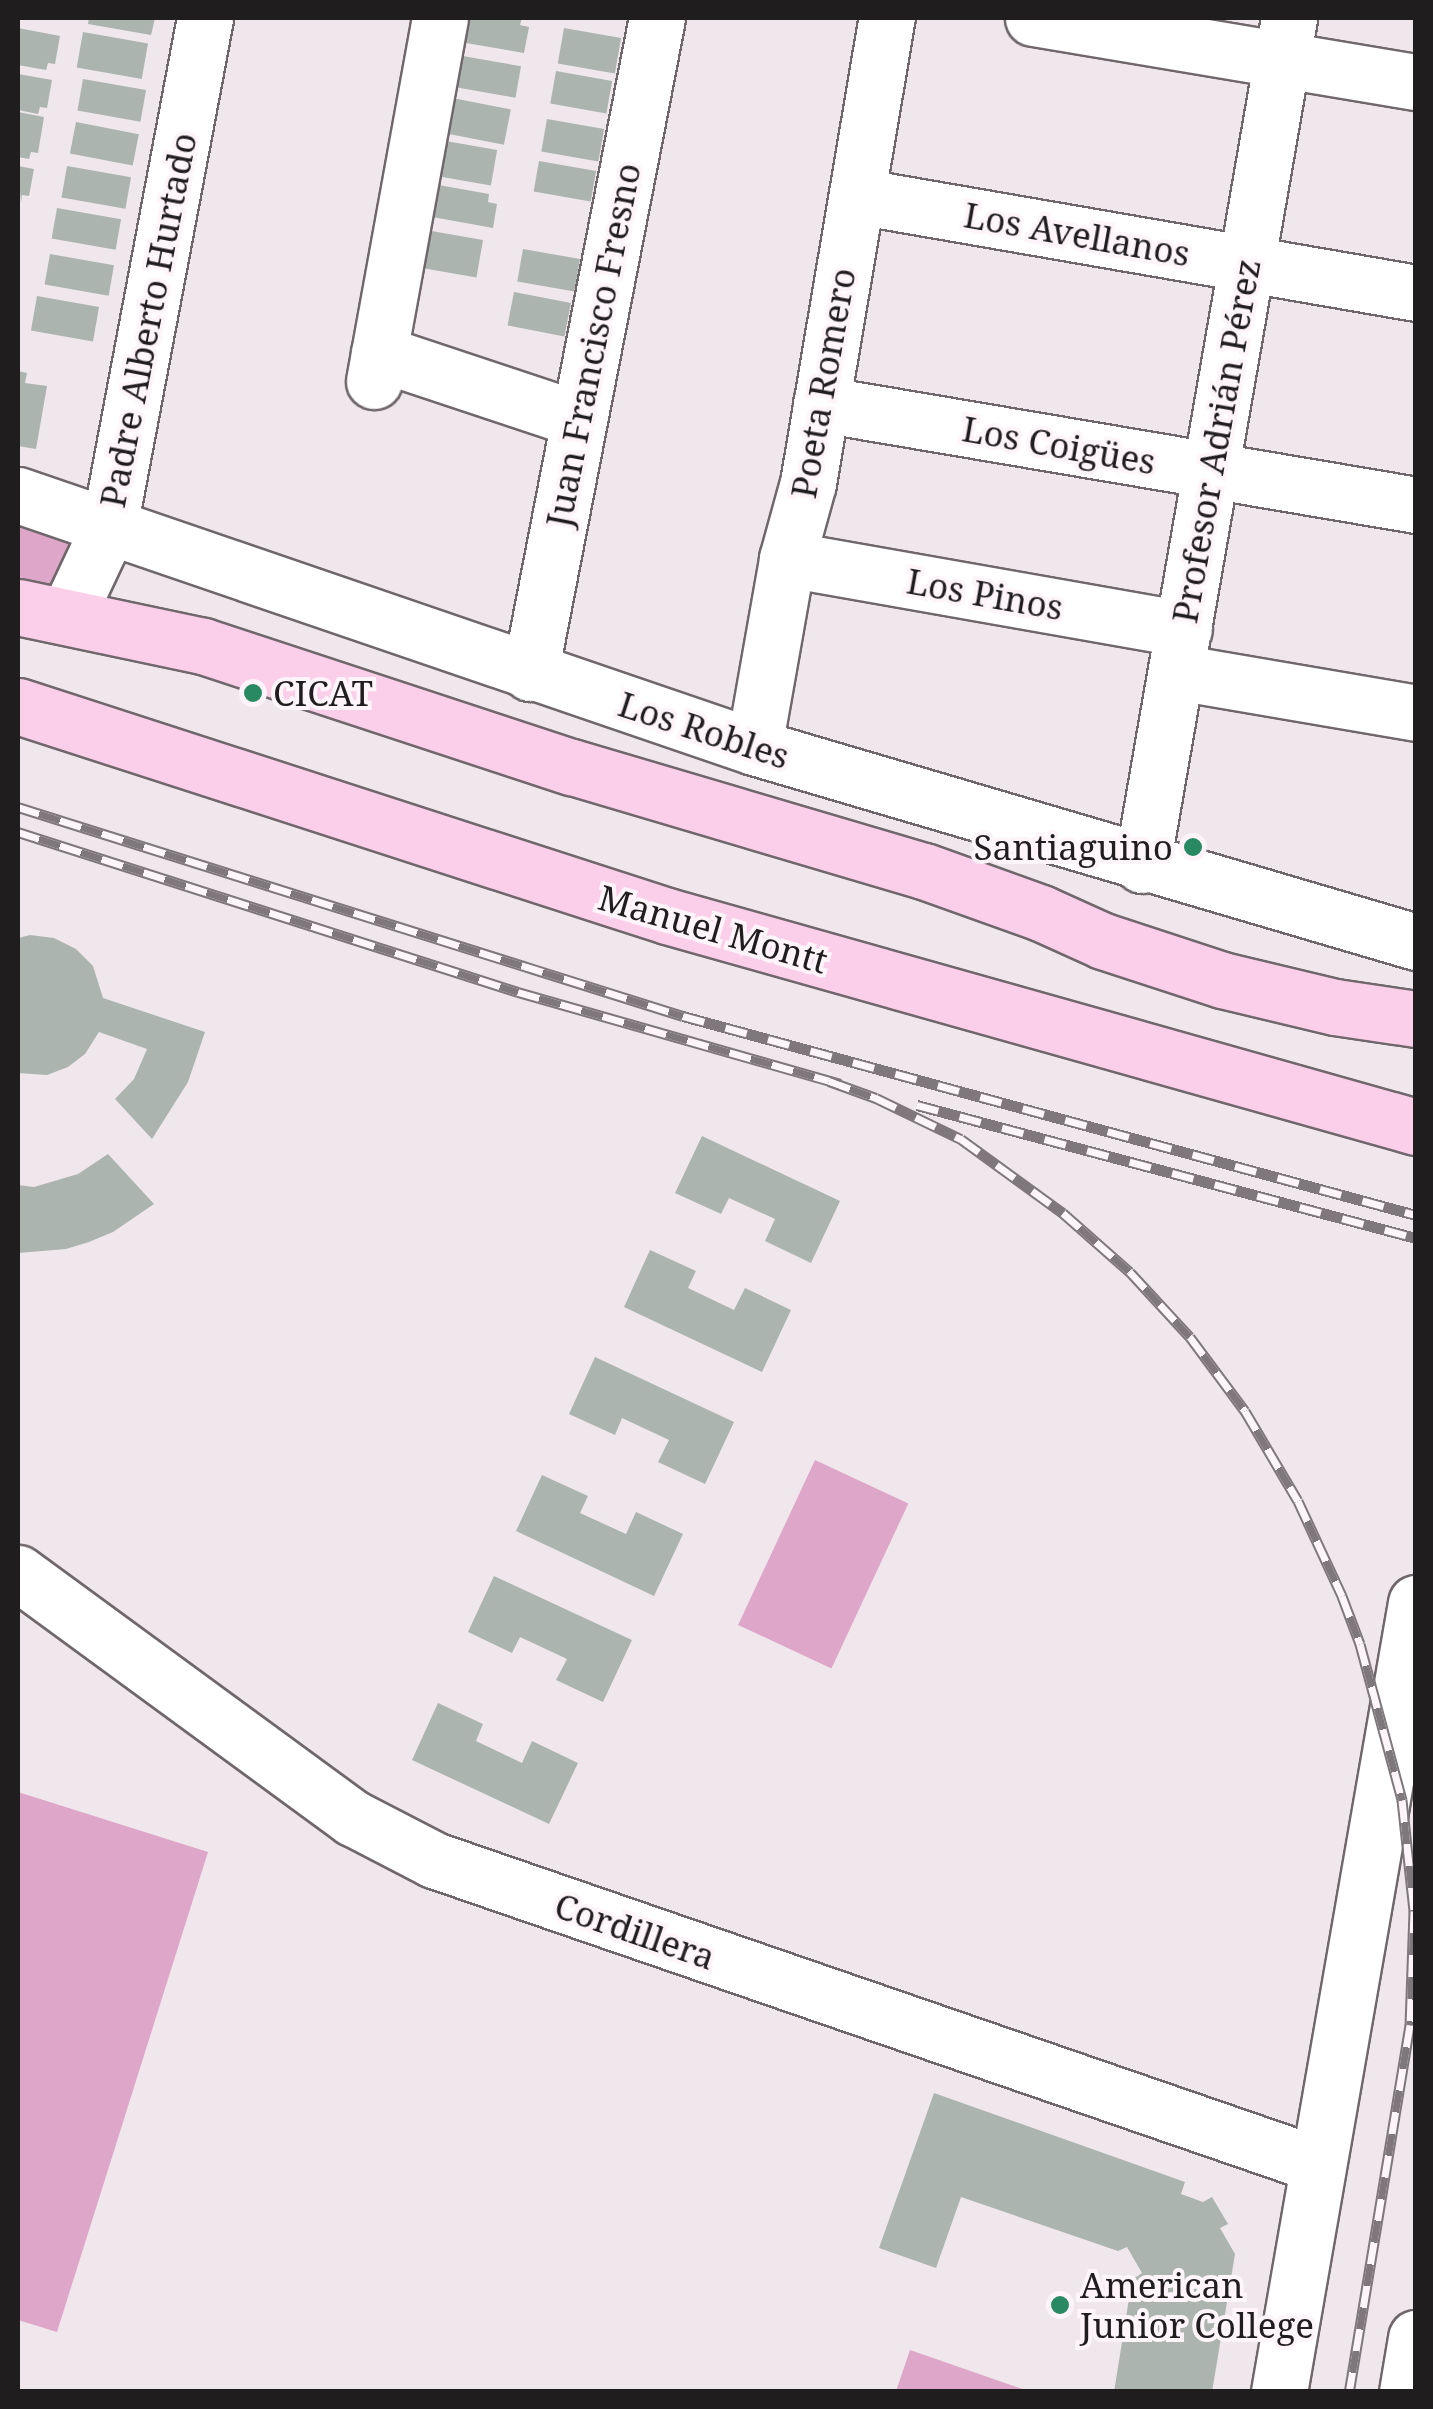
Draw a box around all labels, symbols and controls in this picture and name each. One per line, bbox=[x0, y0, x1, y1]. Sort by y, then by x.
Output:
street label: Padre Alberto Hurtado bbox=[91, 129, 205, 511]
street label: Juan Francisco Fresno bbox=[537, 159, 649, 531]
street label: Los Avellanos bbox=[961, 193, 1193, 275]
street label: Profesor Adrián Pérez bbox=[1163, 256, 1269, 626]
street label: Poeta Romero bbox=[782, 265, 864, 501]
street label: Los Coigües bbox=[959, 407, 1159, 483]
street label: Los Pinos bbox=[904, 560, 1066, 628]
place label: CICAT bbox=[273, 672, 373, 714]
marker: CICAT bbox=[242, 682, 264, 704]
street label: Los Robles bbox=[613, 683, 795, 777]
place label: Santiaguino bbox=[973, 826, 1173, 868]
marker: Santiaguino bbox=[1182, 836, 1204, 858]
street label: Manuel Montt bbox=[594, 876, 832, 982]
street label: Cordillera bbox=[549, 1884, 721, 1978]
place label: American Junior College bbox=[1080, 2264, 1314, 2346]
marker: American Junior College bbox=[1049, 2294, 1071, 2316]

